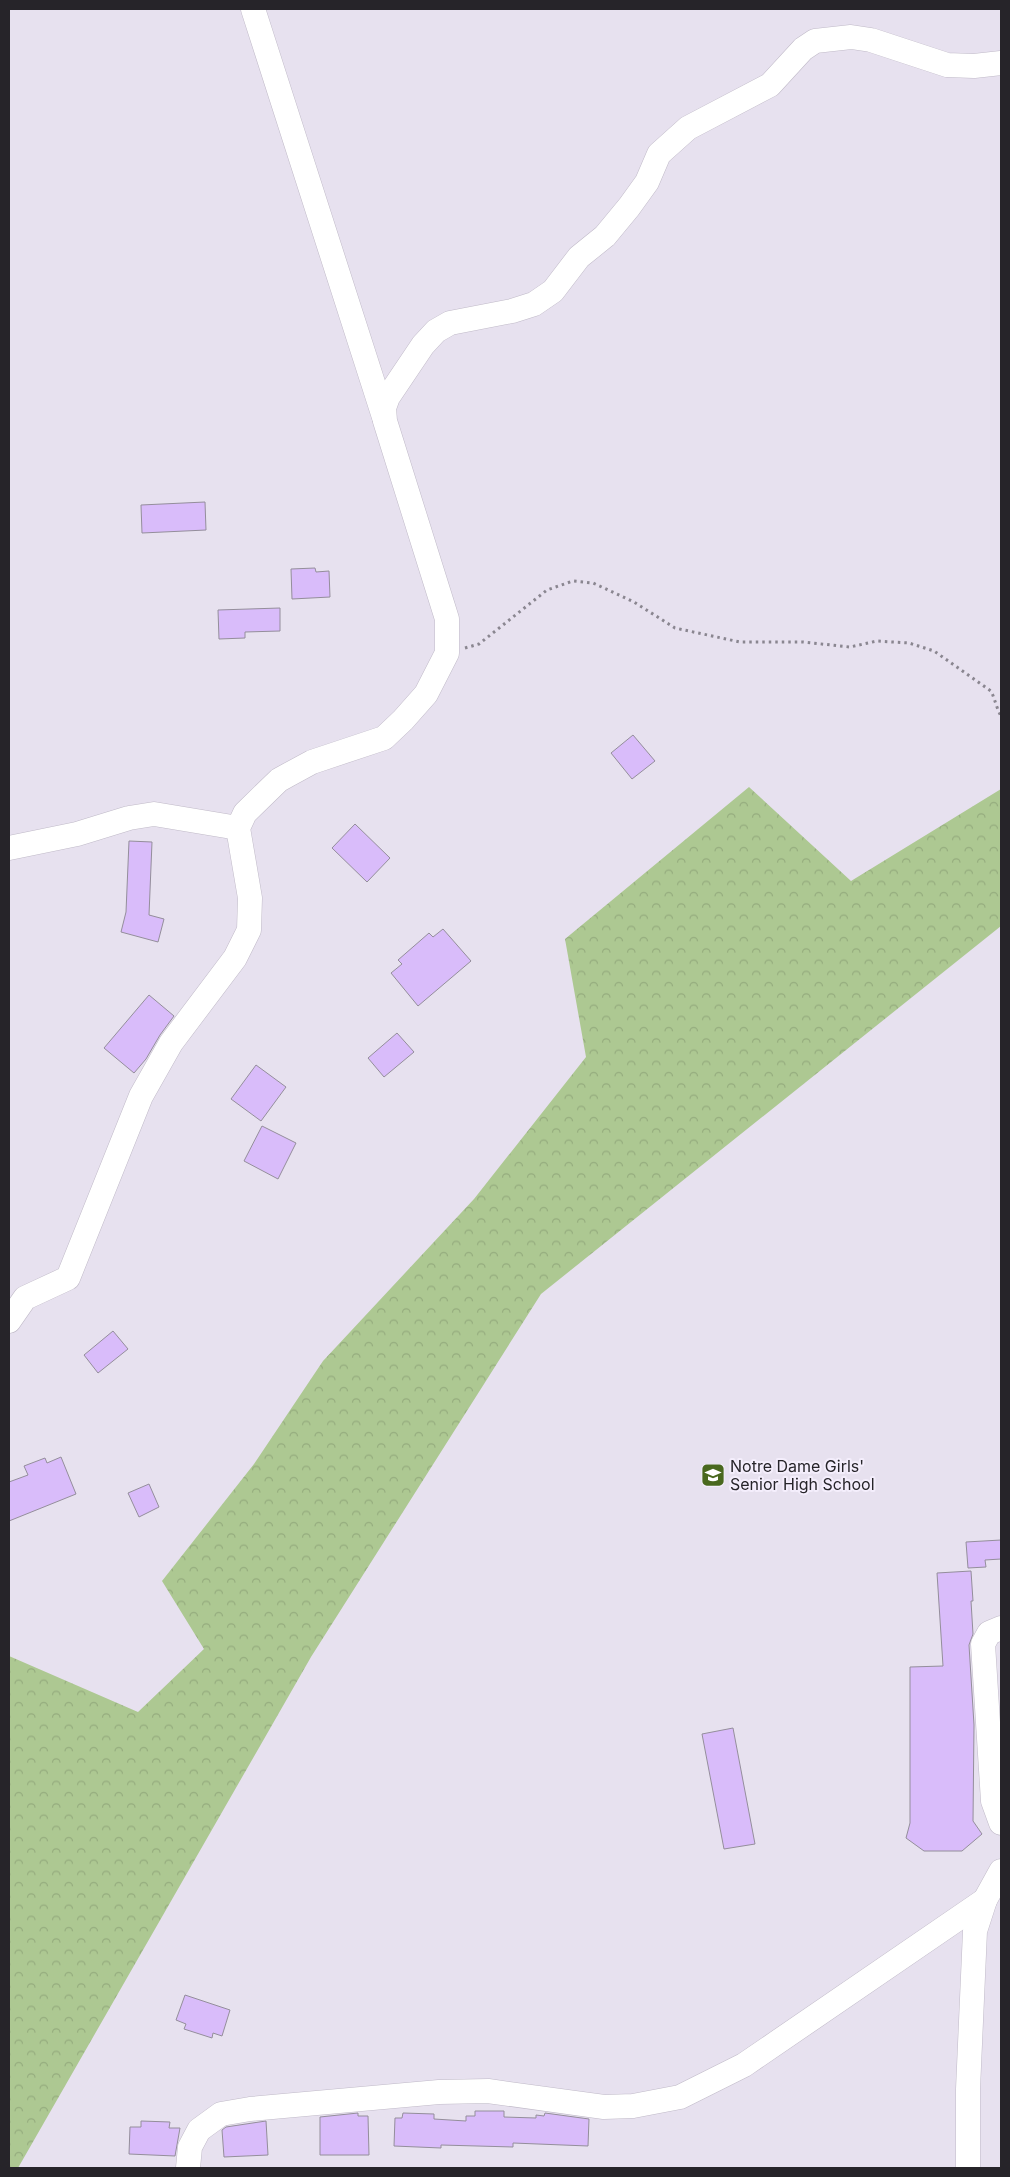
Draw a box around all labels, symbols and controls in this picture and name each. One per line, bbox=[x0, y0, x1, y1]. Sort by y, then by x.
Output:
place label: Notre Dame Girls' Senior High School bbox=[730, 1456, 875, 1494]
school or university icon: Notre Dame Girls' Senior High School bbox=[700, 1462, 726, 1488]

